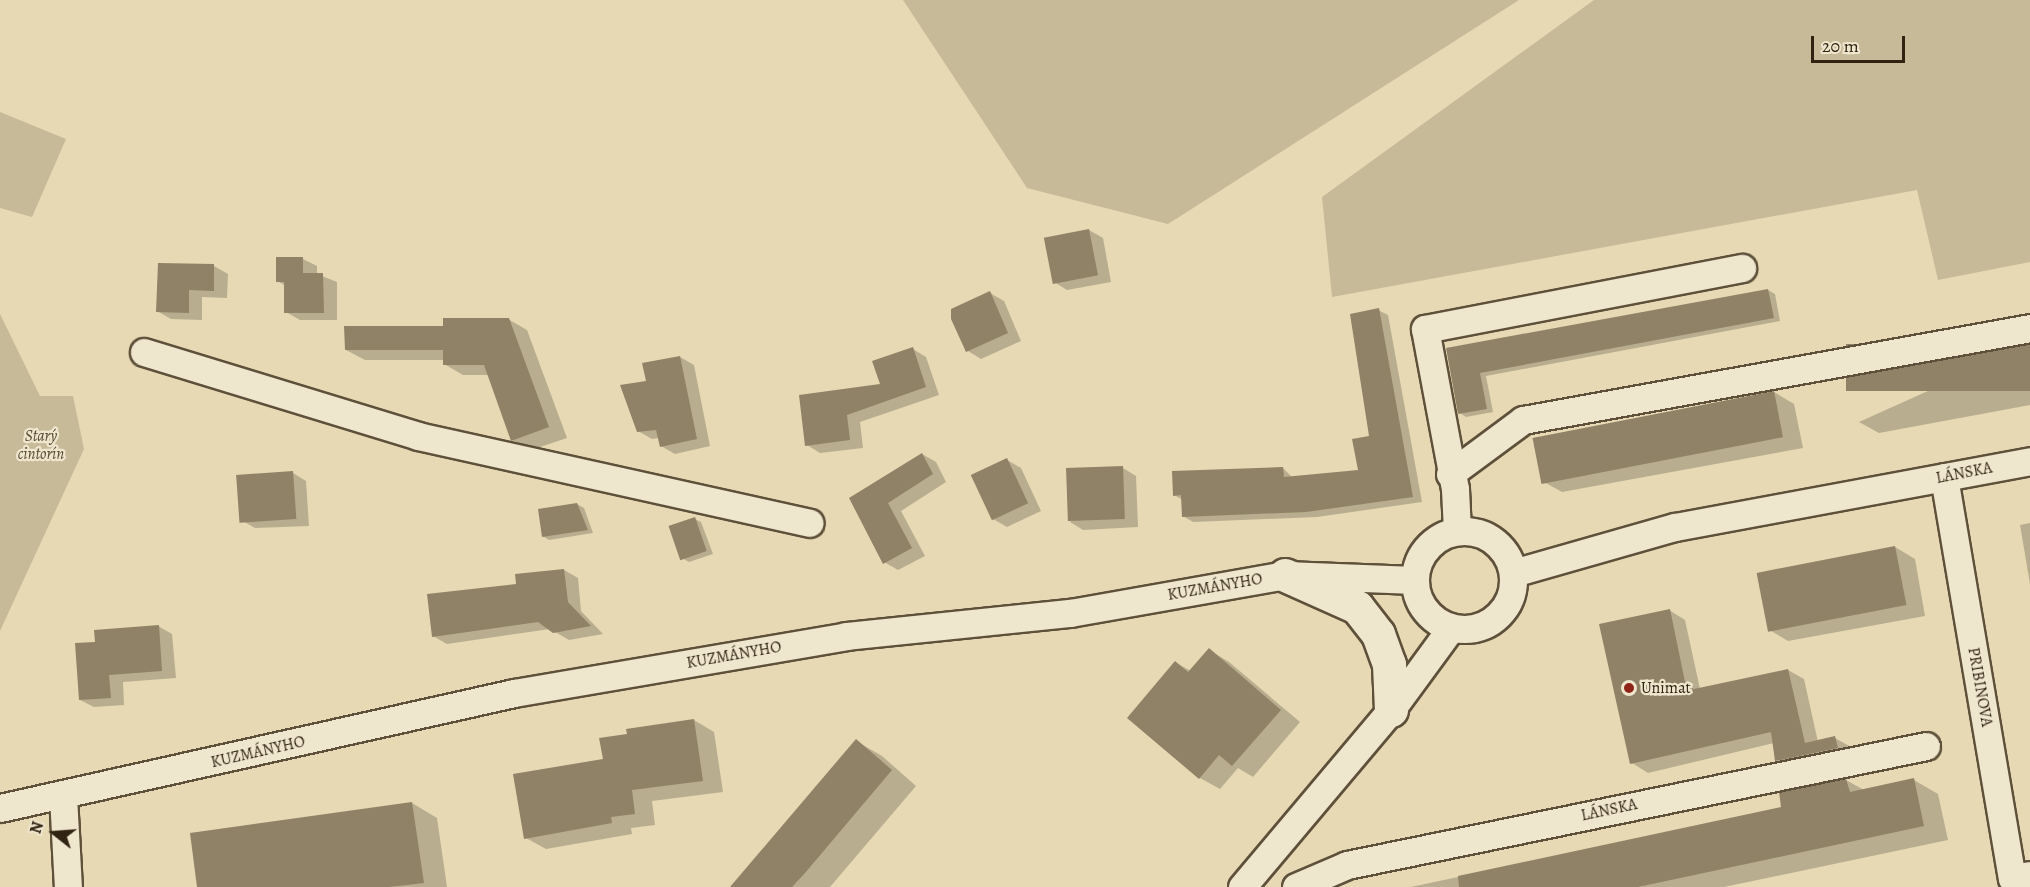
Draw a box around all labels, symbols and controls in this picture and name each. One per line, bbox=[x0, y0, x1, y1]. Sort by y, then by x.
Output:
scale bar bbox=[1814, 24, 1908, 62]
text: 20 m bbox=[1822, 34, 1859, 58]
park label: Starý cintorín bbox=[18, 426, 64, 464]
street label: LÁNSKA bbox=[1934, 458, 1994, 488]
street label: KUZMÁNYHO bbox=[1166, 569, 1264, 605]
street label: KUZMÁNYHO bbox=[685, 637, 783, 673]
street label: PRIBINOVA bbox=[1964, 646, 1996, 728]
place label: Unimat bbox=[1641, 678, 1691, 698]
marker: Unimat bbox=[1622, 681, 1636, 695]
street label: KUZMÁNYHO bbox=[209, 732, 307, 772]
street label: LÁNSKA bbox=[1579, 795, 1639, 825]
north arrow bbox=[24, 803, 84, 863]
text: N bbox=[25, 819, 49, 837]

